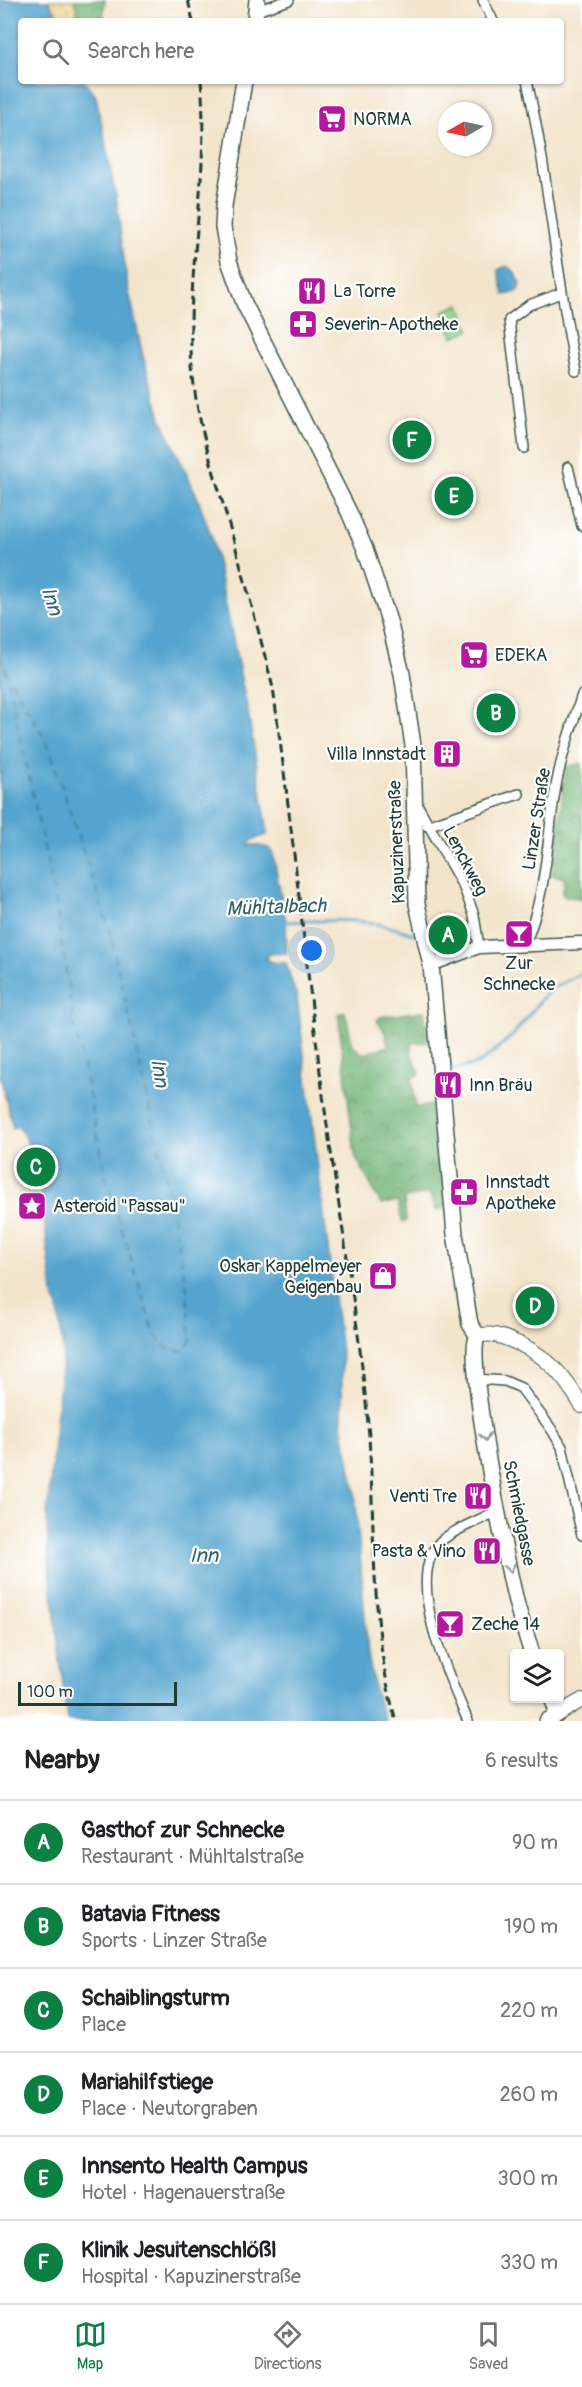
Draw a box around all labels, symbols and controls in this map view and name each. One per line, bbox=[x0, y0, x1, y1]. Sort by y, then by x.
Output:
search box bbox=[18, 18, 564, 84]
icon: search bbox=[39, 35, 72, 68]
text: Search here bbox=[87, 37, 194, 65]
north arrow bbox=[438, 102, 492, 156]
supermarket icon: NORMA bbox=[316, 103, 348, 135]
place label: NORMA bbox=[353, 108, 412, 131]
restaurant icon: La Torre bbox=[296, 275, 328, 307]
place label: La Torre bbox=[333, 280, 396, 303]
pharmacy icon: Severin-Apotheke bbox=[287, 308, 319, 340]
place label: Severin-Apotheke bbox=[324, 313, 459, 336]
pin: F bbox=[392, 418, 432, 462]
pin: E bbox=[434, 474, 474, 518]
water label: Inn bbox=[36, 584, 69, 620]
supermarket icon: EDEKA bbox=[458, 639, 490, 671]
place label: EDEKA bbox=[495, 644, 548, 667]
pin: B bbox=[476, 690, 516, 736]
building icon: Villa Innstadt bbox=[431, 738, 463, 770]
place label: Villa Innstadt bbox=[326, 743, 427, 766]
street label: Linzer Straße bbox=[518, 766, 556, 872]
street label: Kapuzinerstraße bbox=[383, 780, 411, 904]
street label: Lenckweg bbox=[437, 822, 493, 900]
water label: Mühltalbach bbox=[226, 893, 328, 921]
pin: A bbox=[428, 912, 468, 958]
bar icon: Zur Schnecke bbox=[503, 918, 535, 950]
your location bbox=[297, 936, 326, 965]
place label: Zur Schnecke bbox=[483, 952, 555, 996]
water label: Inn bbox=[145, 1057, 175, 1091]
restaurant icon: Inn Bräu bbox=[432, 1069, 464, 1101]
place label: Inn Bräu bbox=[469, 1074, 533, 1097]
pin: C bbox=[16, 1144, 56, 1190]
place label: Innstadt Apotheke bbox=[485, 1171, 556, 1215]
pharmacy icon: Innstadt Apotheke bbox=[448, 1176, 480, 1208]
place icon: Asteroid "Passau" bbox=[16, 1190, 48, 1222]
place label: Asteroid "Passau" bbox=[53, 1195, 186, 1218]
place label: Oskar Kappelmeyer Geigenbau bbox=[219, 1255, 363, 1299]
shop icon: Oskar Kappelmeyer Geigenbau bbox=[367, 1260, 399, 1292]
pin: D bbox=[516, 1284, 554, 1328]
one-way arrow bbox=[478, 1432, 490, 1441]
street label: Schmiedgasse bbox=[497, 1458, 541, 1568]
restaurant icon: Venti Tre bbox=[462, 1480, 494, 1512]
place label: Venti Tre bbox=[389, 1485, 457, 1508]
restaurant icon: Pasta & Vino bbox=[471, 1535, 503, 1567]
place label: Pasta & Vino bbox=[372, 1540, 466, 1563]
water label: Inn bbox=[190, 1543, 220, 1568]
one-way arrow bbox=[503, 1563, 516, 1573]
bar icon: Zeche 14 bbox=[434, 1608, 466, 1640]
place label: Zeche 14 bbox=[471, 1613, 541, 1636]
map controls bbox=[510, 1649, 564, 1703]
button: layers bbox=[510, 1649, 564, 1703]
scale bar bbox=[18, 1679, 177, 1706]
text: 100 m bbox=[27, 1682, 73, 1702]
text: Nearby bbox=[24, 1744, 100, 1776]
text: 6 results bbox=[485, 1748, 558, 1773]
text: Gasthof zur Schnecke bbox=[81, 1816, 284, 1844]
text: A bbox=[37, 1830, 50, 1855]
text: 90 m bbox=[512, 1830, 558, 1855]
text: Restaurant · Mühltalstraße bbox=[81, 1844, 304, 1869]
text: Batavia Fitness bbox=[81, 1900, 220, 1928]
text: B bbox=[38, 1914, 49, 1939]
text: 190 m bbox=[504, 1914, 558, 1939]
text: Sports · Linzer Straße bbox=[81, 1928, 267, 1953]
text: Schaiblingsturm bbox=[81, 1984, 230, 2012]
text: C bbox=[37, 1998, 50, 2023]
text: 220 m bbox=[500, 1998, 558, 2023]
text: Place bbox=[81, 2012, 126, 2037]
text: Mariahilfstiege bbox=[81, 2068, 213, 2096]
text: D bbox=[37, 2082, 50, 2107]
text: 260 m bbox=[499, 2082, 558, 2107]
text: Place · Neutorgraben bbox=[81, 2096, 258, 2121]
text: Innsento Health Campus bbox=[81, 2152, 308, 2180]
text: E bbox=[38, 2166, 49, 2191]
text: 300 m bbox=[497, 2166, 558, 2191]
text: Hotel · Hagenauerstraße bbox=[81, 2180, 285, 2205]
text: Klinik Jesuitenschlößl bbox=[81, 2236, 276, 2264]
text: F bbox=[37, 2250, 50, 2275]
text: 330 m bbox=[500, 2250, 558, 2275]
text: Hospital · Kapuzinerstraße bbox=[81, 2264, 301, 2289]
tab: Map bbox=[74, 2318, 107, 2374]
tab: Directions bbox=[254, 2318, 322, 2374]
tab: Saved bbox=[469, 2318, 508, 2374]

